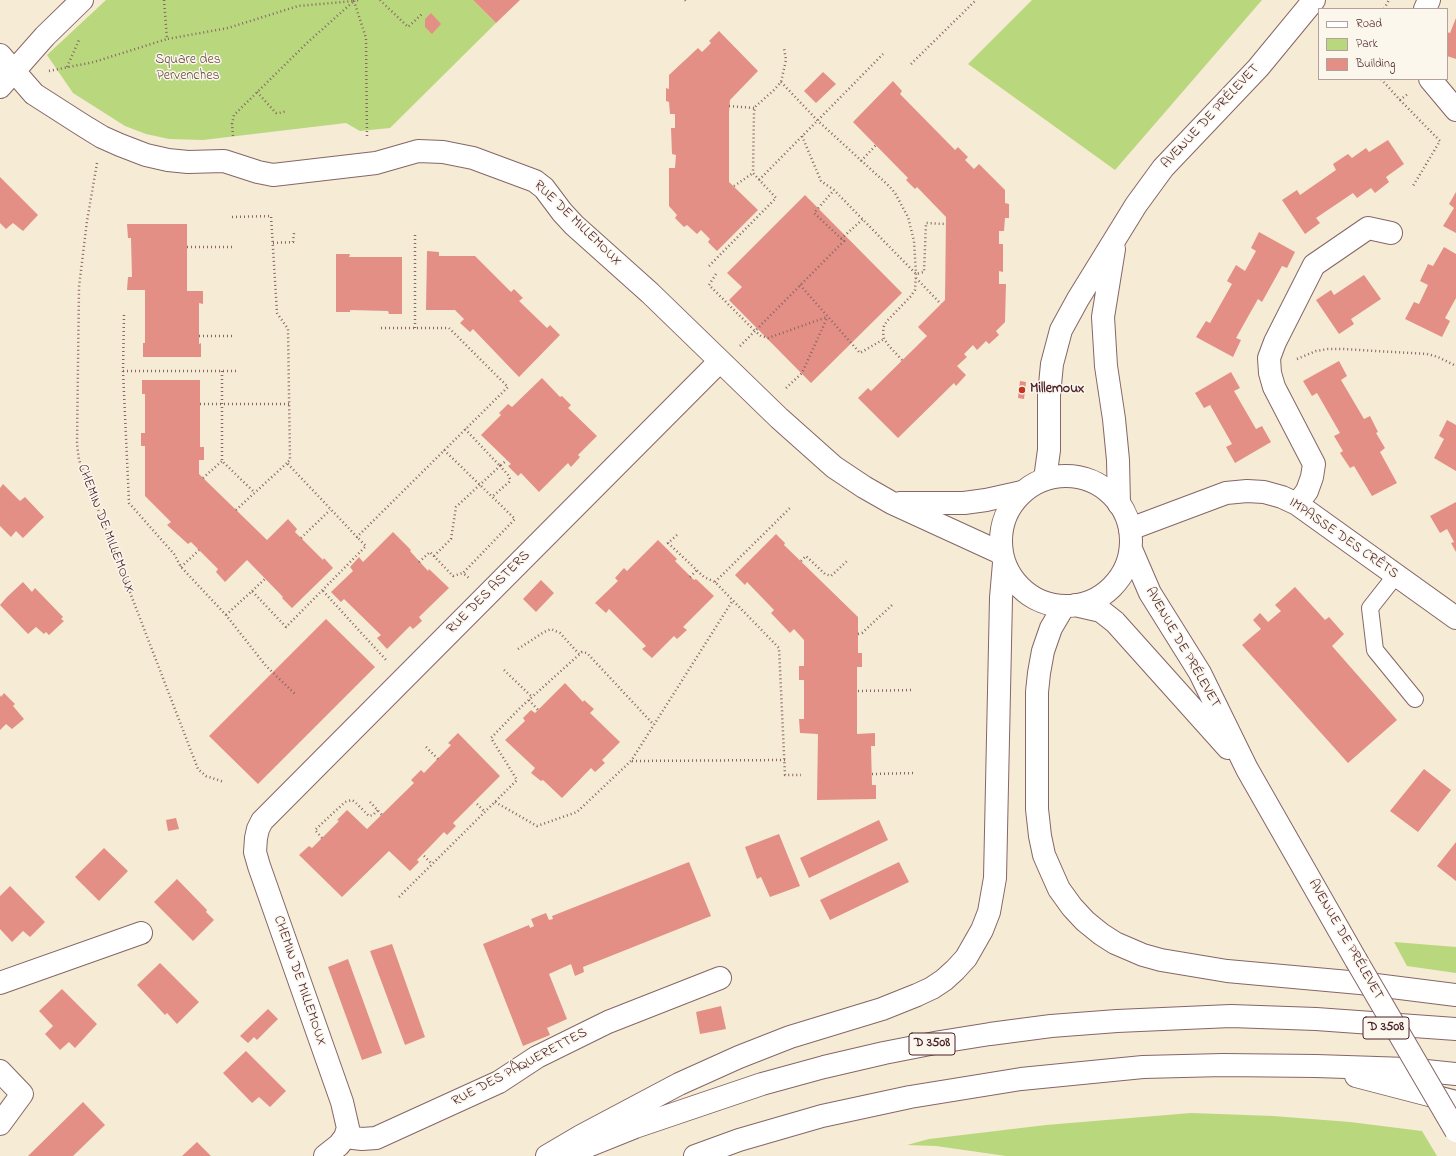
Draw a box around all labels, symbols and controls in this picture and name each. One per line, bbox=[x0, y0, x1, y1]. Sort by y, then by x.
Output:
legend bbox=[1318, 8, 1448, 80]
text: Road bbox=[1356, 15, 1382, 33]
text: Park bbox=[1356, 35, 1378, 53]
park label: Square des Pervenches bbox=[155, 53, 221, 86]
text: Building bbox=[1356, 55, 1395, 73]
street label: AVENUE DE PRÉLEVET bbox=[1158, 61, 1264, 173]
street label: RUE DE MILLEMOUX bbox=[529, 178, 625, 270]
place label: Millemoux bbox=[1030, 382, 1084, 398]
marker: Millemoux bbox=[1017, 385, 1027, 395]
street label: CHEMIN DE MILLEMOUX bbox=[73, 462, 137, 596]
street label: IMPASSE DES CRÊTS bbox=[1285, 495, 1401, 583]
street label: RUE DES ASTERS bbox=[444, 548, 534, 638]
street label: AVENUE DE PRÉLEVET bbox=[1141, 585, 1223, 711]
street label: AVENUE DE PRÉLEVET bbox=[1304, 877, 1386, 1003]
street label: CHEMIN DE MILLEMOUX bbox=[269, 914, 329, 1048]
road number: D 3508 bbox=[1363, 1017, 1409, 1039]
street label: RUE DES PÂQUERETTES bbox=[449, 1025, 591, 1111]
road number: D 3508 bbox=[909, 1033, 955, 1055]

